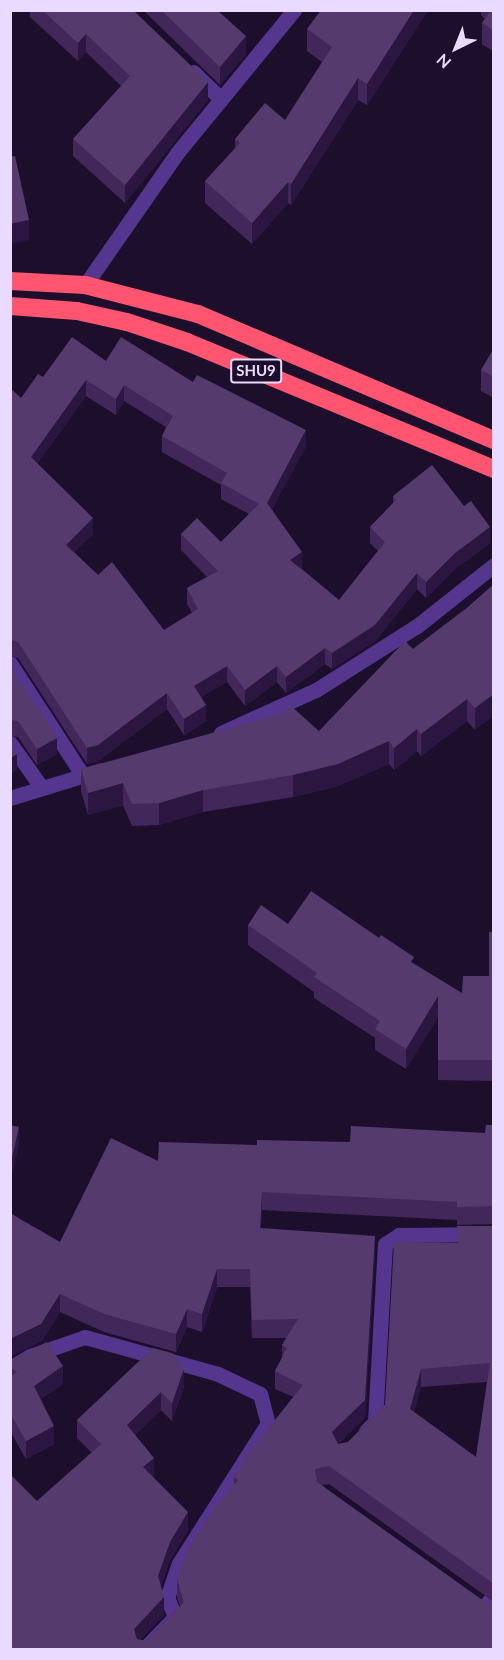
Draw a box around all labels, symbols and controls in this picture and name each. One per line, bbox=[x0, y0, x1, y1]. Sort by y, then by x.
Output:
north arrow bbox=[426, 18, 486, 78]
text: N bbox=[432, 50, 454, 73]
road number: SHU9 bbox=[229, 359, 283, 383]

